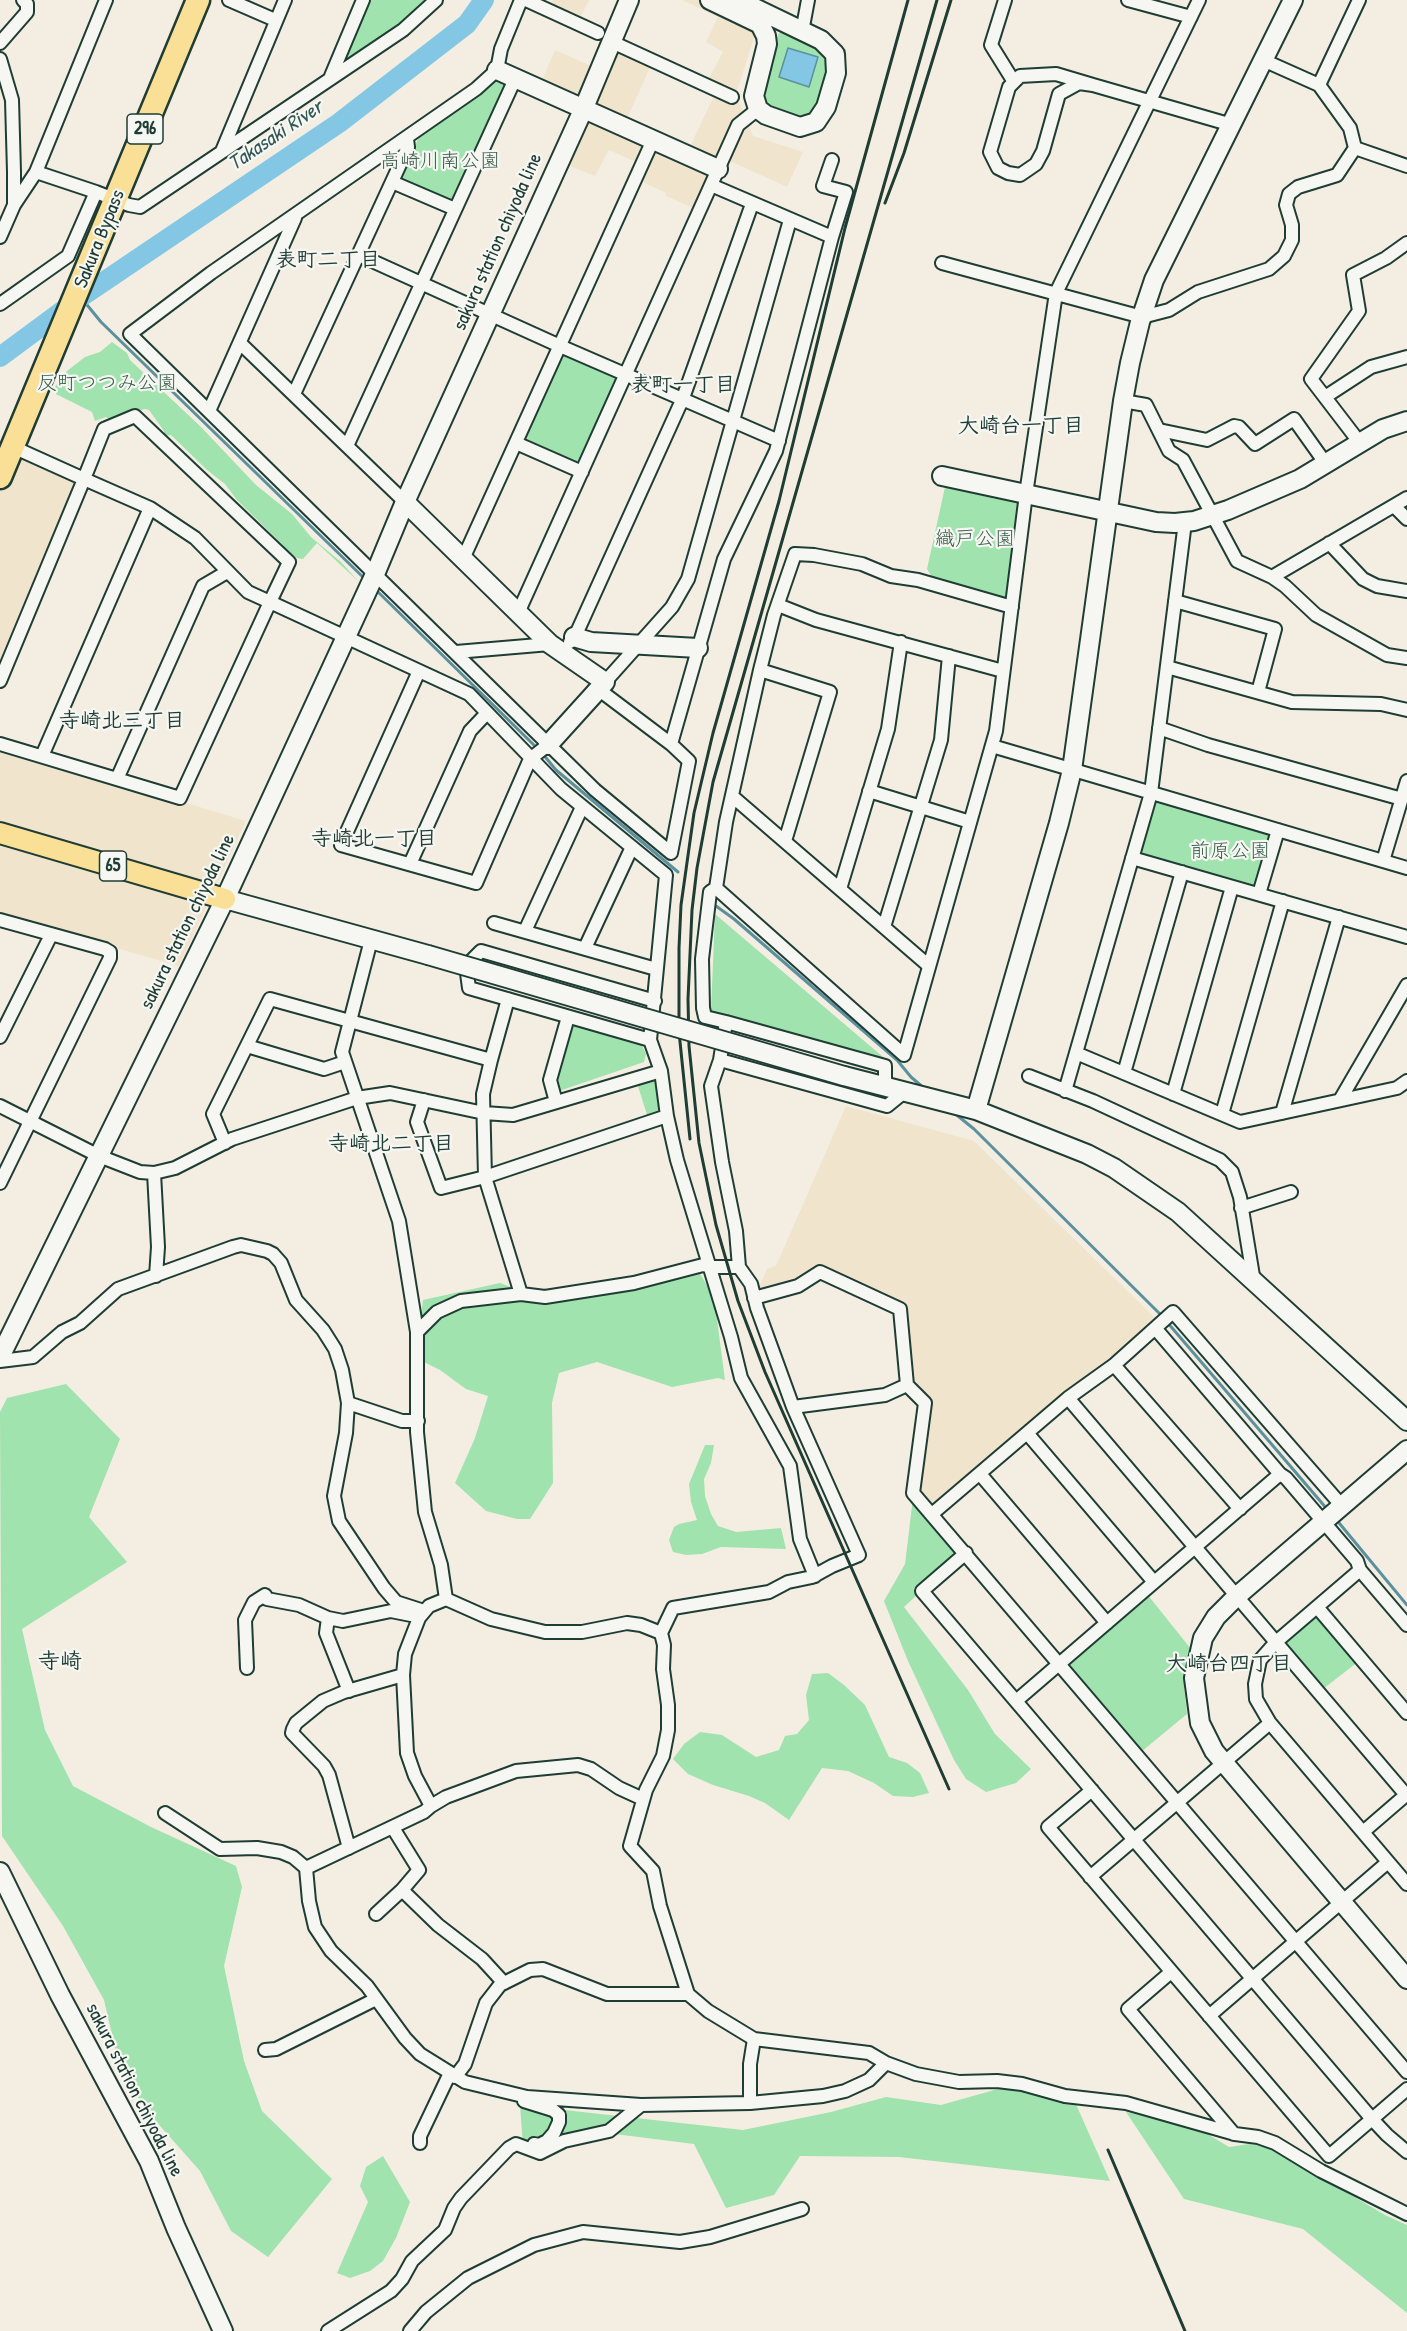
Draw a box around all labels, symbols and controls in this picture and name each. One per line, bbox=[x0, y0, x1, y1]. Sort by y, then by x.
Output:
water label: Takasaki River bbox=[224, 95, 328, 177]
road number: 296 bbox=[127, 114, 163, 144]
park label: 高崎川南公園 bbox=[380, 150, 500, 174]
street label: sakura station chiyoda line bbox=[448, 150, 548, 334]
street label: Sakura Bypass bbox=[69, 186, 131, 292]
district label: 表町二丁目 bbox=[276, 247, 380, 273]
park label: 反町つつみ公園 bbox=[37, 372, 177, 396]
district label: 表町一丁目 bbox=[631, 372, 735, 398]
district label: 大崎台一丁目 bbox=[958, 413, 1084, 439]
park label: 織戸公園 bbox=[935, 528, 1015, 552]
district label: 寺崎北三丁目 bbox=[59, 708, 185, 734]
district label: 寺崎北一丁目 bbox=[311, 826, 437, 852]
street label: sakura station chiyoda line bbox=[135, 831, 241, 1013]
park label: 前原公園 bbox=[1190, 840, 1270, 864]
road number: 65 bbox=[100, 851, 126, 881]
district label: 寺崎北二丁目 bbox=[328, 1131, 454, 1157]
district label: 寺崎 bbox=[38, 1649, 82, 1675]
district label: 大崎台四丁目 bbox=[1166, 1651, 1292, 1677]
street label: sakura station chiyoda line bbox=[80, 1999, 188, 2181]

